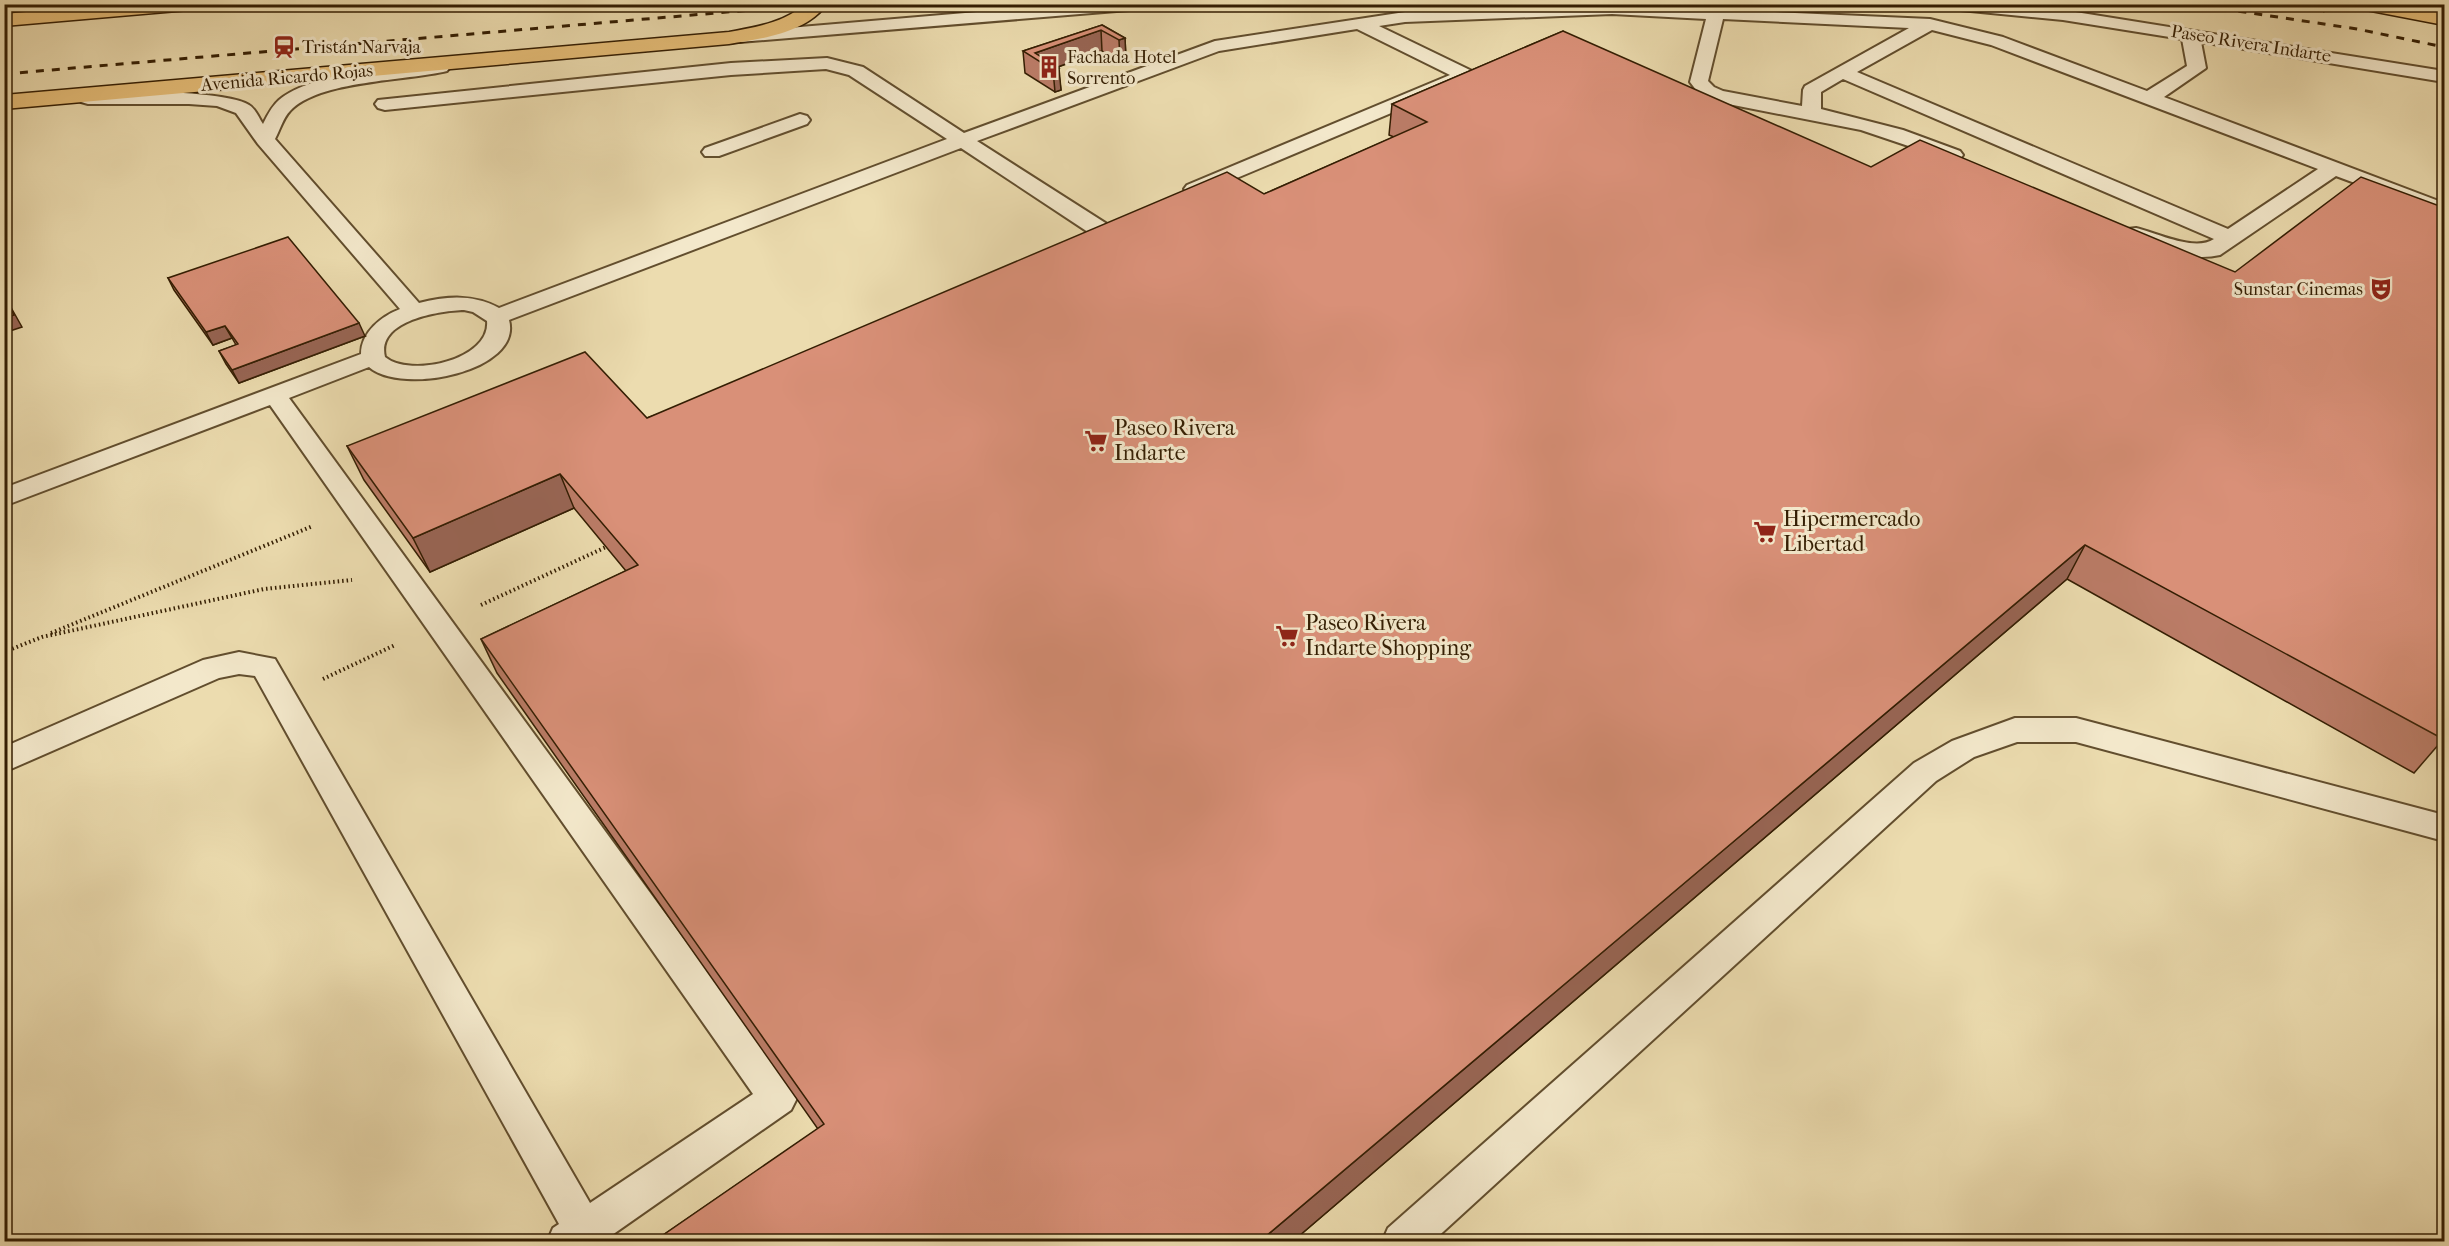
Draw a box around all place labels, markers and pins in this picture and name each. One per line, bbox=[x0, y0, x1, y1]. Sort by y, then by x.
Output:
station icon: Tristán Narvaja bbox=[271, 34, 297, 60]
place label: Tristán Narvaja bbox=[302, 37, 422, 58]
place label: Fachada Hotel Sorrento bbox=[1067, 47, 1176, 89]
building icon: Fachada Hotel Sorrento bbox=[1036, 54, 1062, 80]
theatre icon: Sunstar Cinemas bbox=[2368, 276, 2394, 302]
place label: Sunstar Cinemas bbox=[2234, 279, 2363, 300]
place label: Paseo Rivera Indarte bbox=[1114, 415, 1236, 466]
supermarket icon: Paseo Rivera Indarte bbox=[1083, 428, 1109, 454]
place label: Hipermercado Libertad bbox=[1783, 506, 1920, 557]
supermarket icon: Hipermercado Libertad bbox=[1752, 519, 1778, 545]
place label: Paseo Rivera Indarte Shopping bbox=[1305, 610, 1471, 661]
supermarket icon: Paseo Rivera Indarte Shopping bbox=[1274, 623, 1300, 649]

